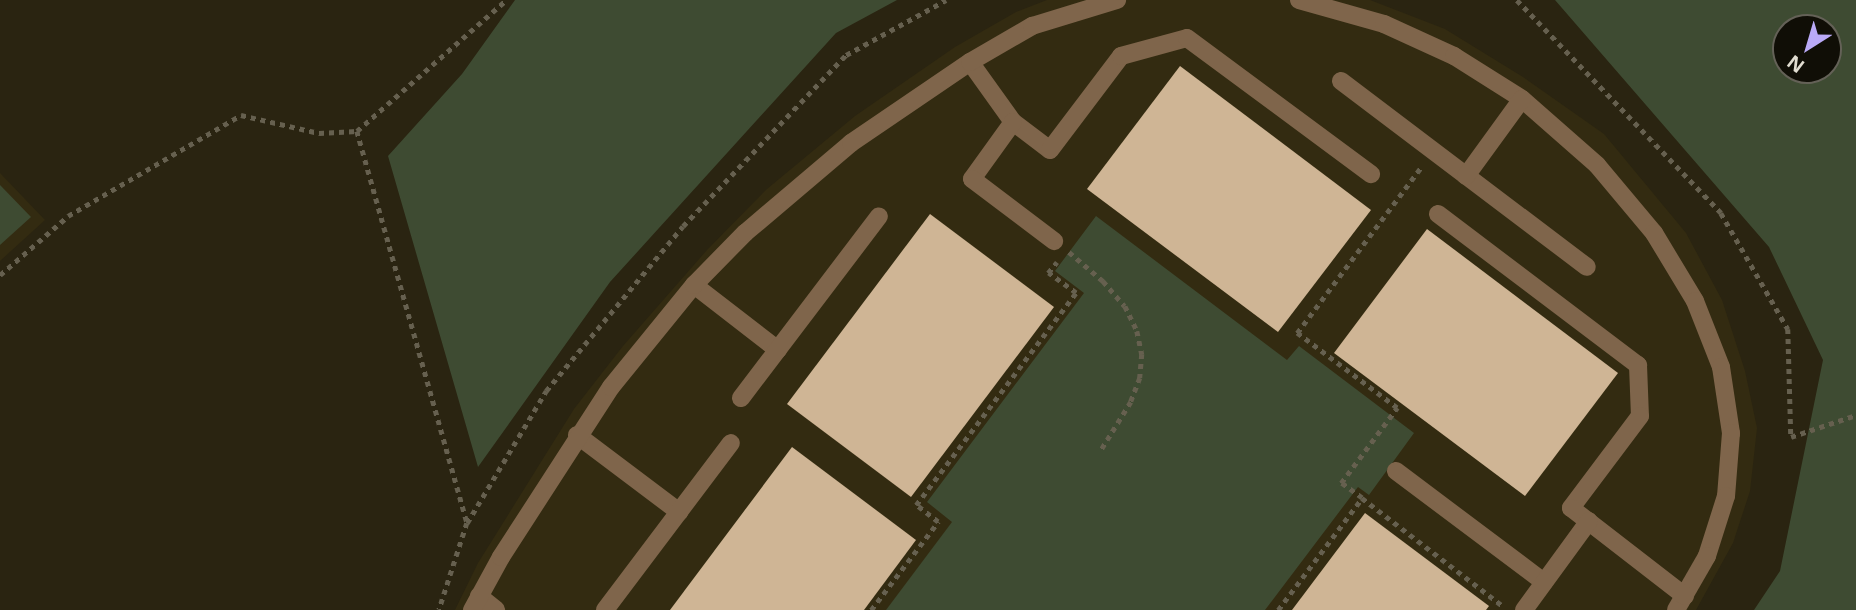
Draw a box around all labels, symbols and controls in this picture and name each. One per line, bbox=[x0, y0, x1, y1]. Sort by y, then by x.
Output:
north arrow bbox=[1772, 14, 1842, 84]
text: N bbox=[1782, 49, 1810, 79]

